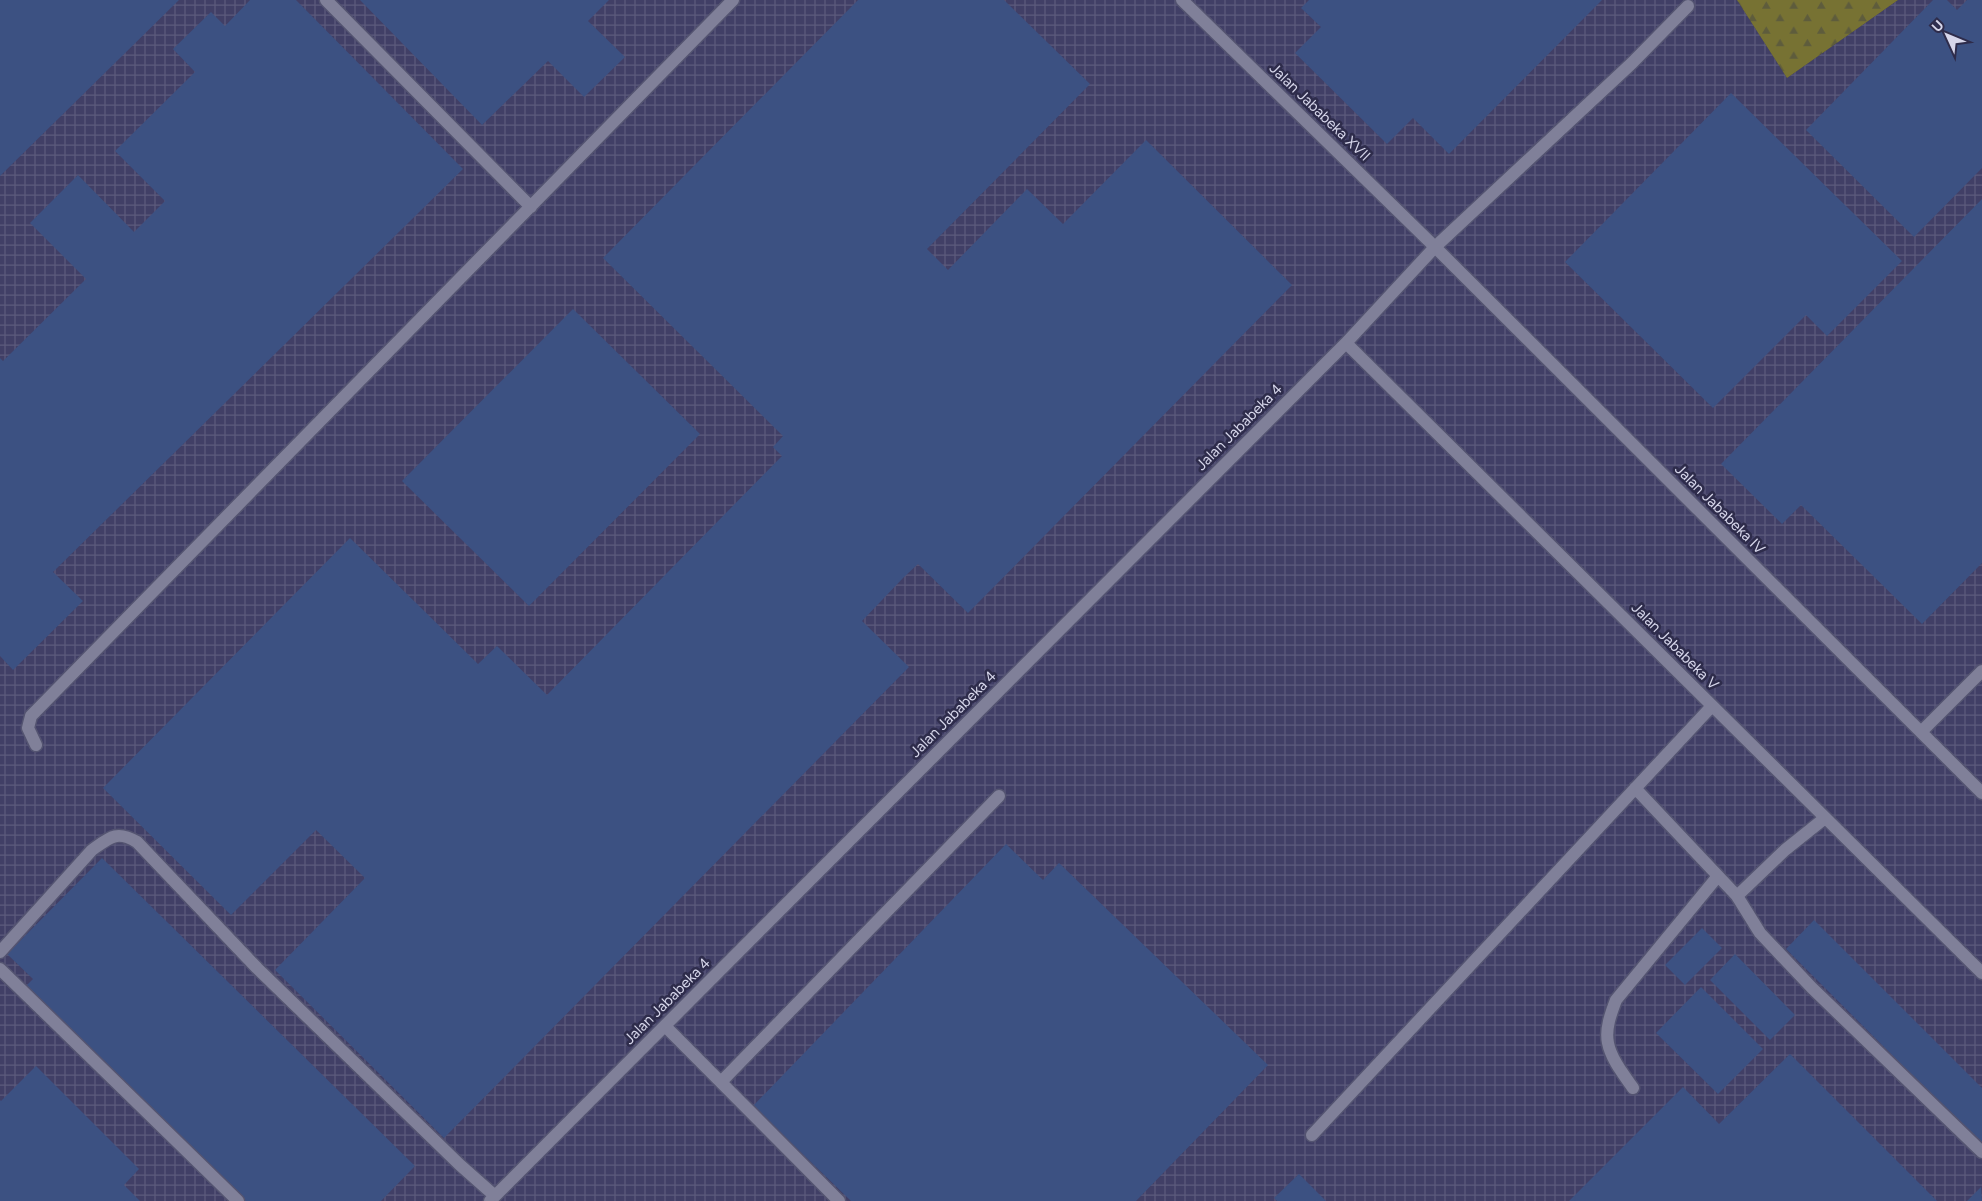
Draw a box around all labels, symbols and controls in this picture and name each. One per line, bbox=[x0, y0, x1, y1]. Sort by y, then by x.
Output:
north arrow bbox=[1922, 10, 1972, 60]
text: U bbox=[1928, 17, 1948, 36]
street label: Jalan Jababeka XVII bbox=[1266, 59, 1374, 165]
street label: Jalan Jababeka 4 bbox=[1192, 380, 1286, 474]
street label: Jalan Jababeka IV bbox=[1671, 460, 1769, 558]
street label: Jalan Jababeka V bbox=[1628, 599, 1723, 694]
street label: Jalan Jababeka 4 bbox=[906, 667, 1000, 761]
street label: Jalan Jababeka 4 bbox=[620, 954, 714, 1048]

